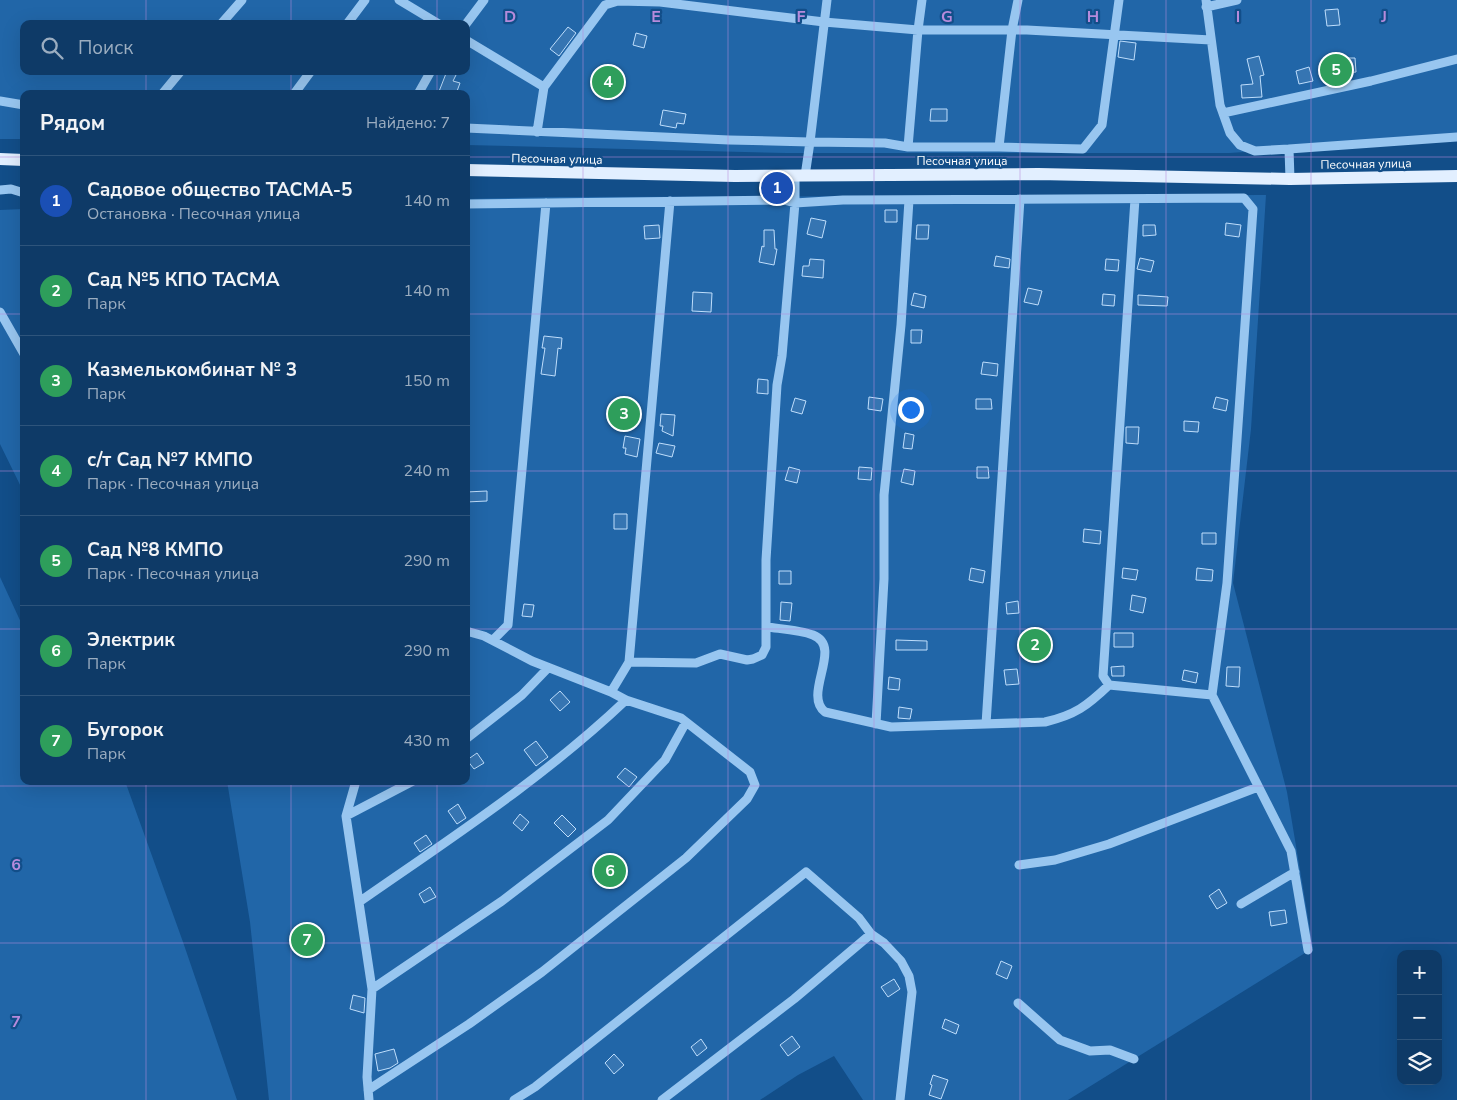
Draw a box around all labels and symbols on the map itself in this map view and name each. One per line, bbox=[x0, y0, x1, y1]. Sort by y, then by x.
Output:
text: D bbox=[504, 6, 516, 28]
text: E bbox=[651, 6, 661, 28]
text: F bbox=[797, 6, 806, 28]
text: G bbox=[941, 6, 953, 28]
text: H bbox=[1087, 6, 1099, 28]
text: I bbox=[1236, 6, 1240, 28]
text: J bbox=[1380, 6, 1387, 28]
pin: 5 bbox=[1320, 51, 1352, 89]
pin: 4 bbox=[592, 63, 624, 101]
street label: Песочная улица bbox=[511, 150, 603, 168]
street label: Песочная улица bbox=[916, 153, 1008, 169]
street label: Песочная улица bbox=[1320, 155, 1412, 173]
pin: 1 bbox=[761, 169, 793, 207]
pin: 3 bbox=[608, 395, 640, 433]
your location bbox=[898, 397, 924, 423]
pin: 2 bbox=[1019, 626, 1051, 664]
pin: 6 bbox=[594, 852, 626, 890]
text: 6 bbox=[11, 854, 21, 876]
pin: 7 bbox=[291, 921, 323, 959]
text: 7 bbox=[11, 1011, 21, 1033]

